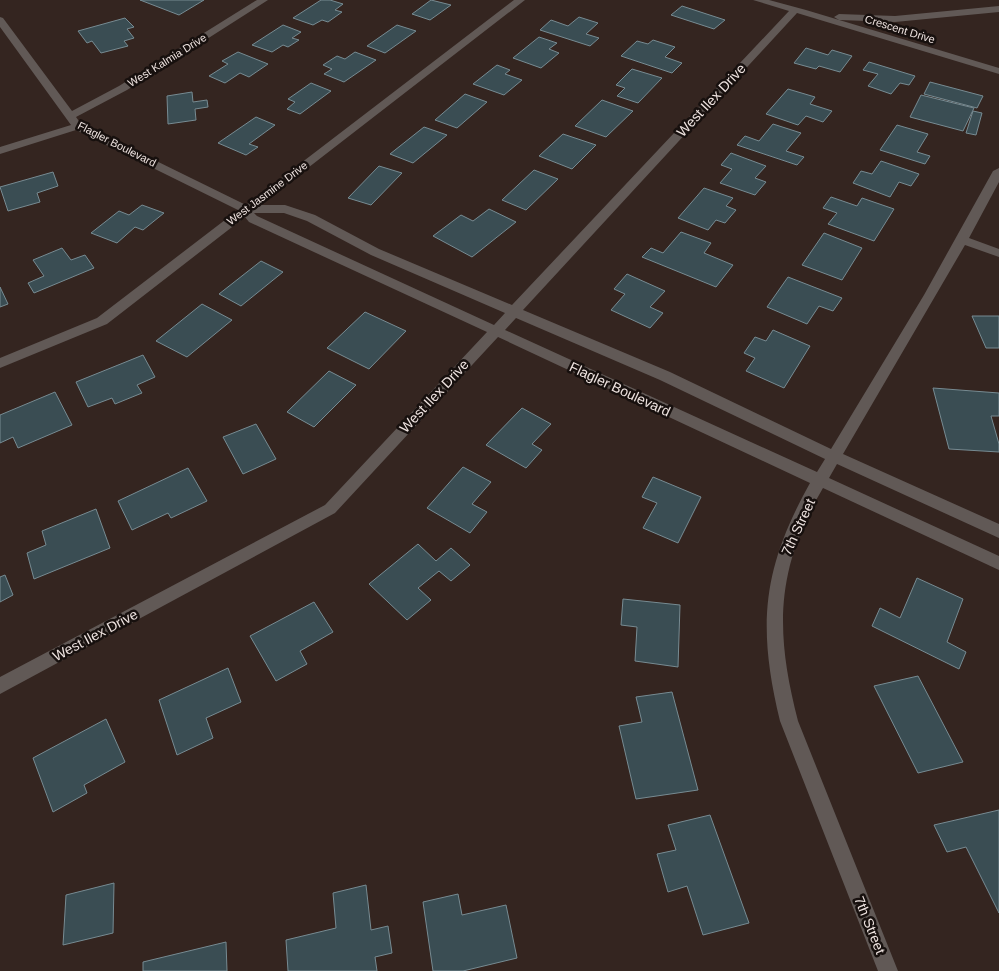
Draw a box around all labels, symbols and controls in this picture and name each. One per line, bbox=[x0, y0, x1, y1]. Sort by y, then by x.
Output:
street label: Crescent Drive bbox=[863, 13, 937, 45]
street label: West Kalmia Drive bbox=[126, 31, 208, 89]
street label: West Ilex Drive bbox=[673, 60, 749, 140]
street label: Flagler Boulevard bbox=[76, 119, 158, 169]
street label: West Jasmine Drive bbox=[224, 159, 310, 227]
street label: West Ilex Drive bbox=[396, 356, 472, 436]
street label: Flagler Boulevard bbox=[567, 359, 673, 419]
street label: 7th Street bbox=[778, 496, 818, 558]
street label: West Ilex Drive bbox=[50, 606, 140, 664]
street label: 7th Street bbox=[851, 894, 889, 956]

